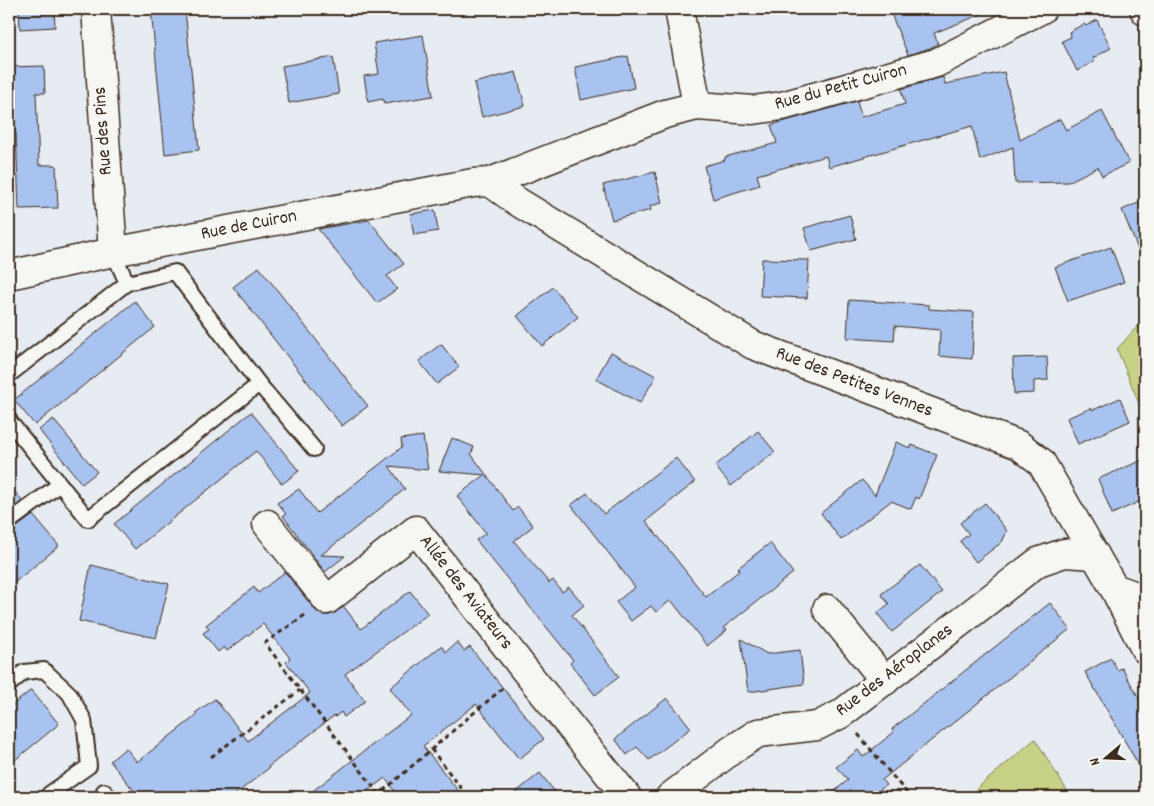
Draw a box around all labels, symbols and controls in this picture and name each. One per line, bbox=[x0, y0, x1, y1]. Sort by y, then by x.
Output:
street label: Rue du Petit Cuiron bbox=[772, 57, 910, 119]
street label: Rue des Pins bbox=[87, 86, 121, 176]
street label: Rue de Cuiron bbox=[199, 203, 299, 249]
street label: Rue des Petites Vennes bbox=[771, 341, 937, 425]
street label: Allée des Aviateurs bbox=[412, 530, 518, 656]
street label: Rue des Aéroplanes bbox=[831, 618, 959, 724]
north arrow bbox=[1082, 734, 1132, 784]
text: N bbox=[1085, 755, 1106, 768]

